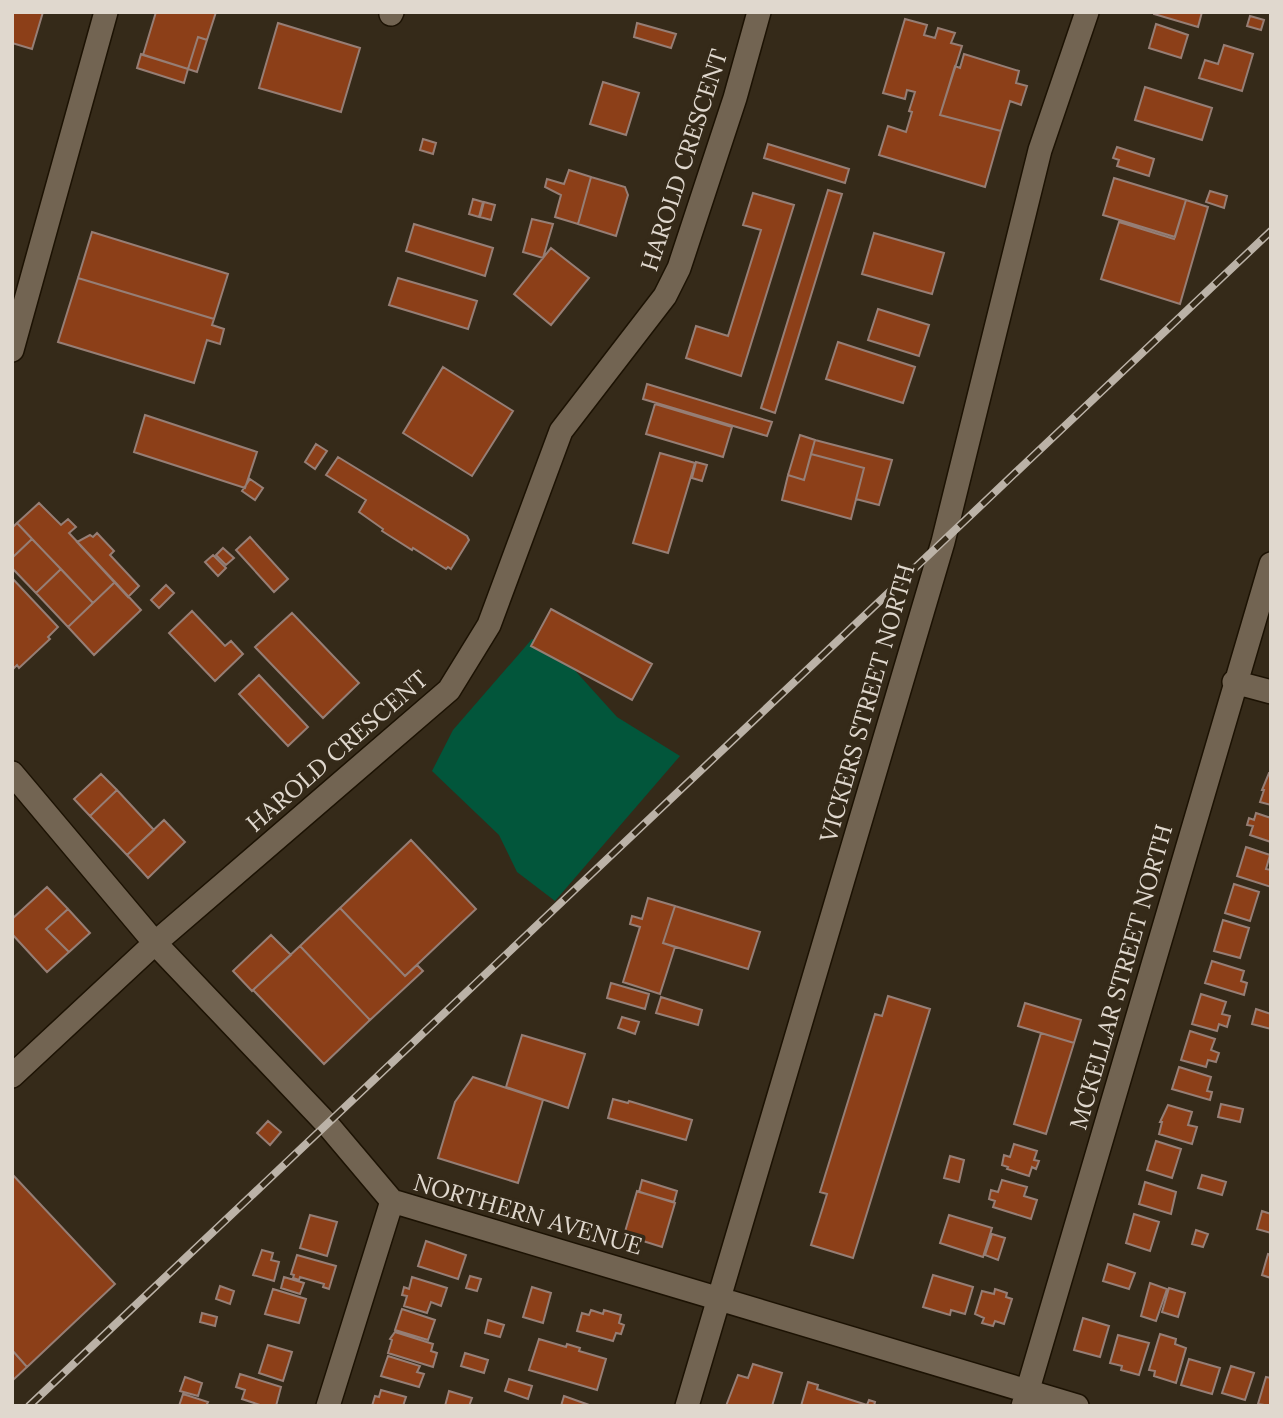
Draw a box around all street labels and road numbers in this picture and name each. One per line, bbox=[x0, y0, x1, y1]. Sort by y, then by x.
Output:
street label: HAROLD CRESCENT bbox=[633, 45, 735, 275]
street label: VICKERS STREET NORTH bbox=[812, 560, 922, 847]
street label: HAROLD CRESCENT bbox=[239, 663, 435, 839]
street label: MCKELLAR STREET NORTH bbox=[1063, 821, 1179, 1133]
street label: NORTHERN AVENUE bbox=[410, 1166, 646, 1262]

